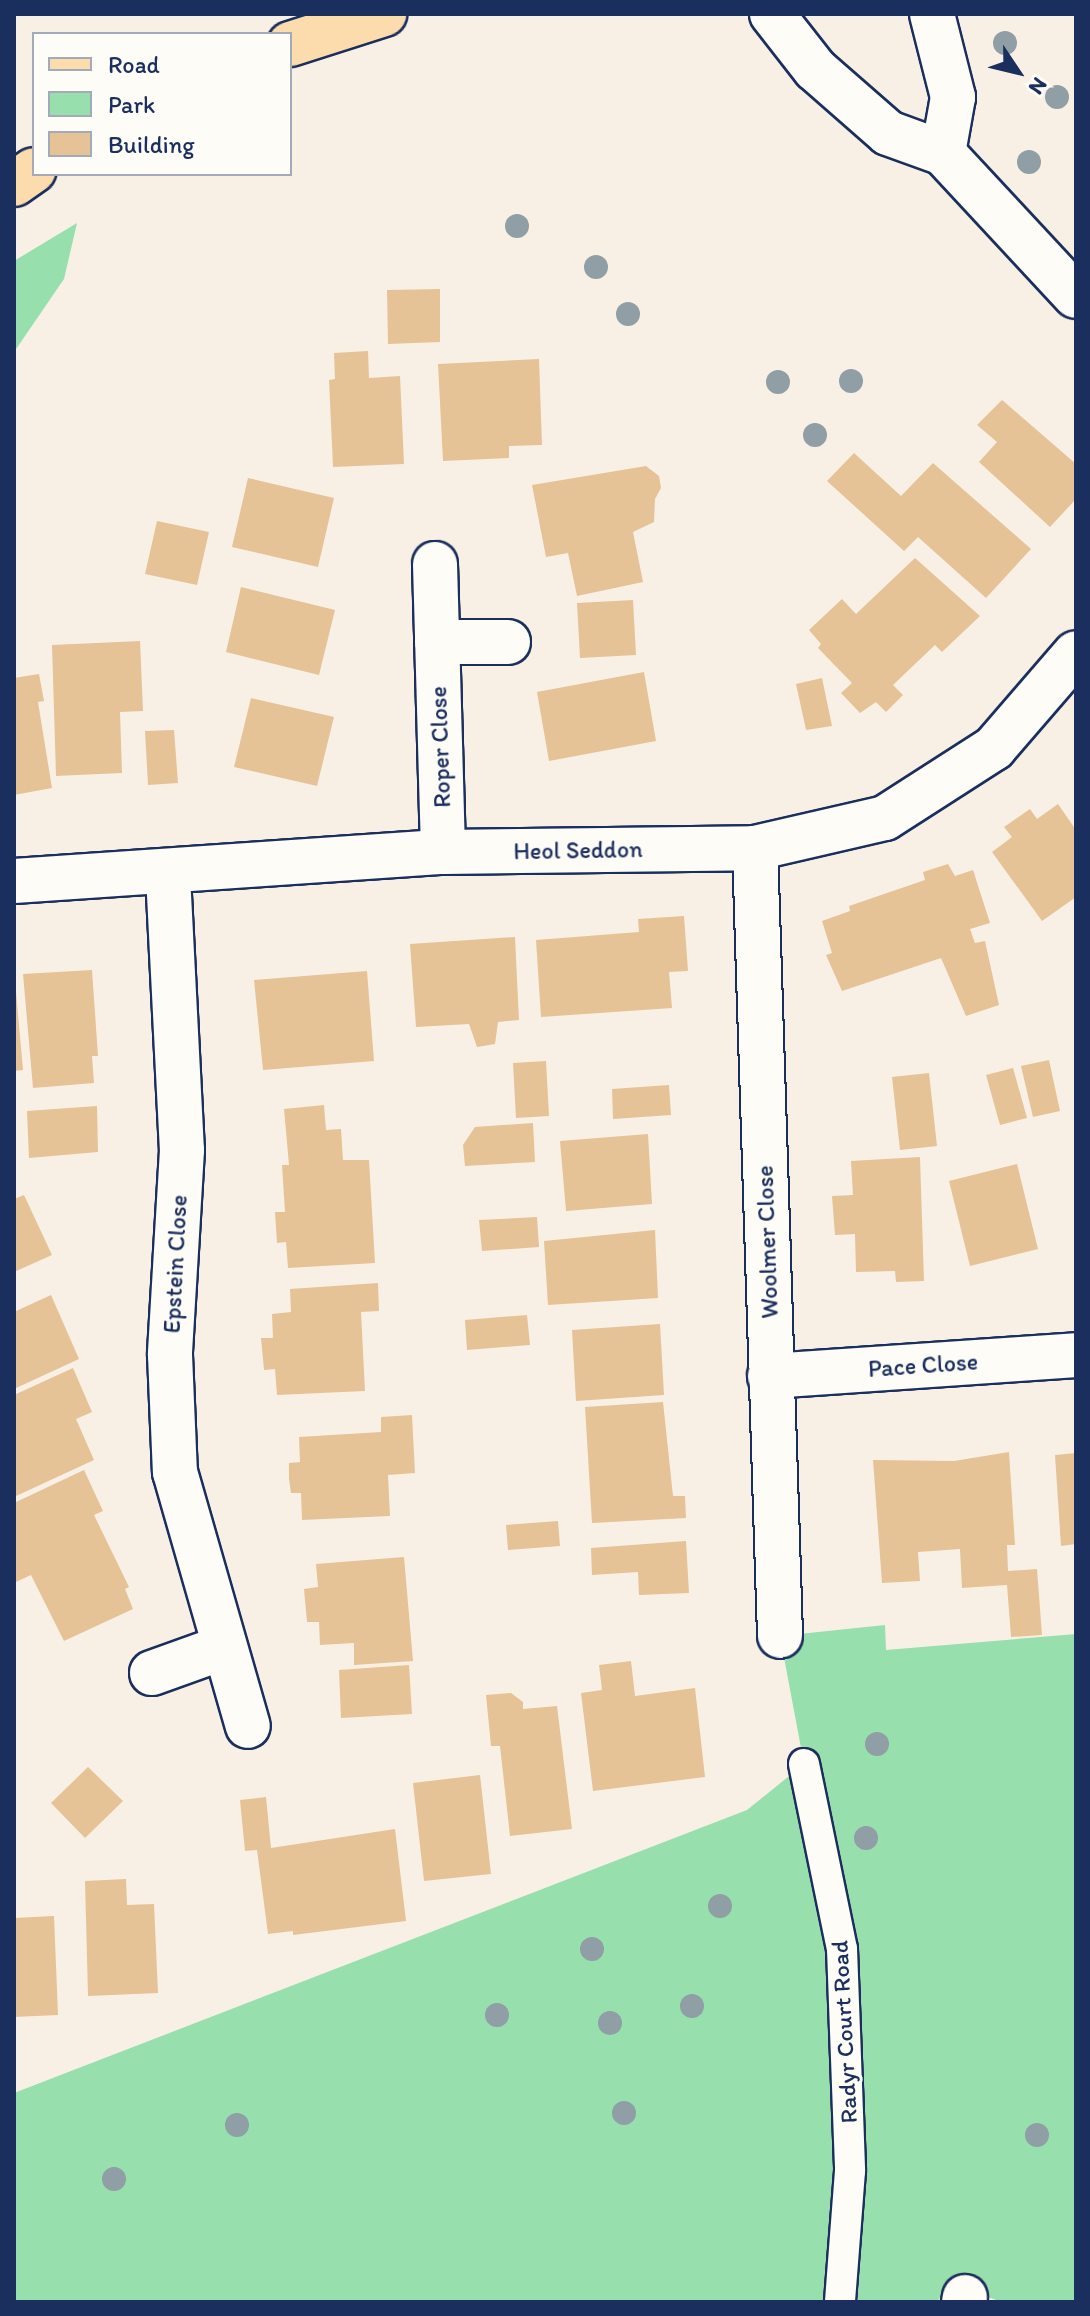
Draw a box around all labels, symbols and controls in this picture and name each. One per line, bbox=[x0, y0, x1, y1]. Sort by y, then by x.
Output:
legend bbox=[32, 32, 292, 176]
north arrow bbox=[978, 32, 1058, 112]
text: Road bbox=[108, 50, 160, 79]
text: N bbox=[1023, 72, 1053, 100]
text: Park bbox=[108, 90, 155, 119]
text: Building bbox=[108, 130, 195, 159]
street label: Roper Close bbox=[423, 686, 457, 808]
street label: Heol Seddon bbox=[513, 834, 643, 866]
street label: Woolmer Close bbox=[750, 1165, 784, 1319]
street label: Epstein Close bbox=[157, 1194, 193, 1334]
street label: Pace Close bbox=[867, 1347, 979, 1383]
street label: Radyr Court Road bbox=[825, 1940, 863, 2124]

